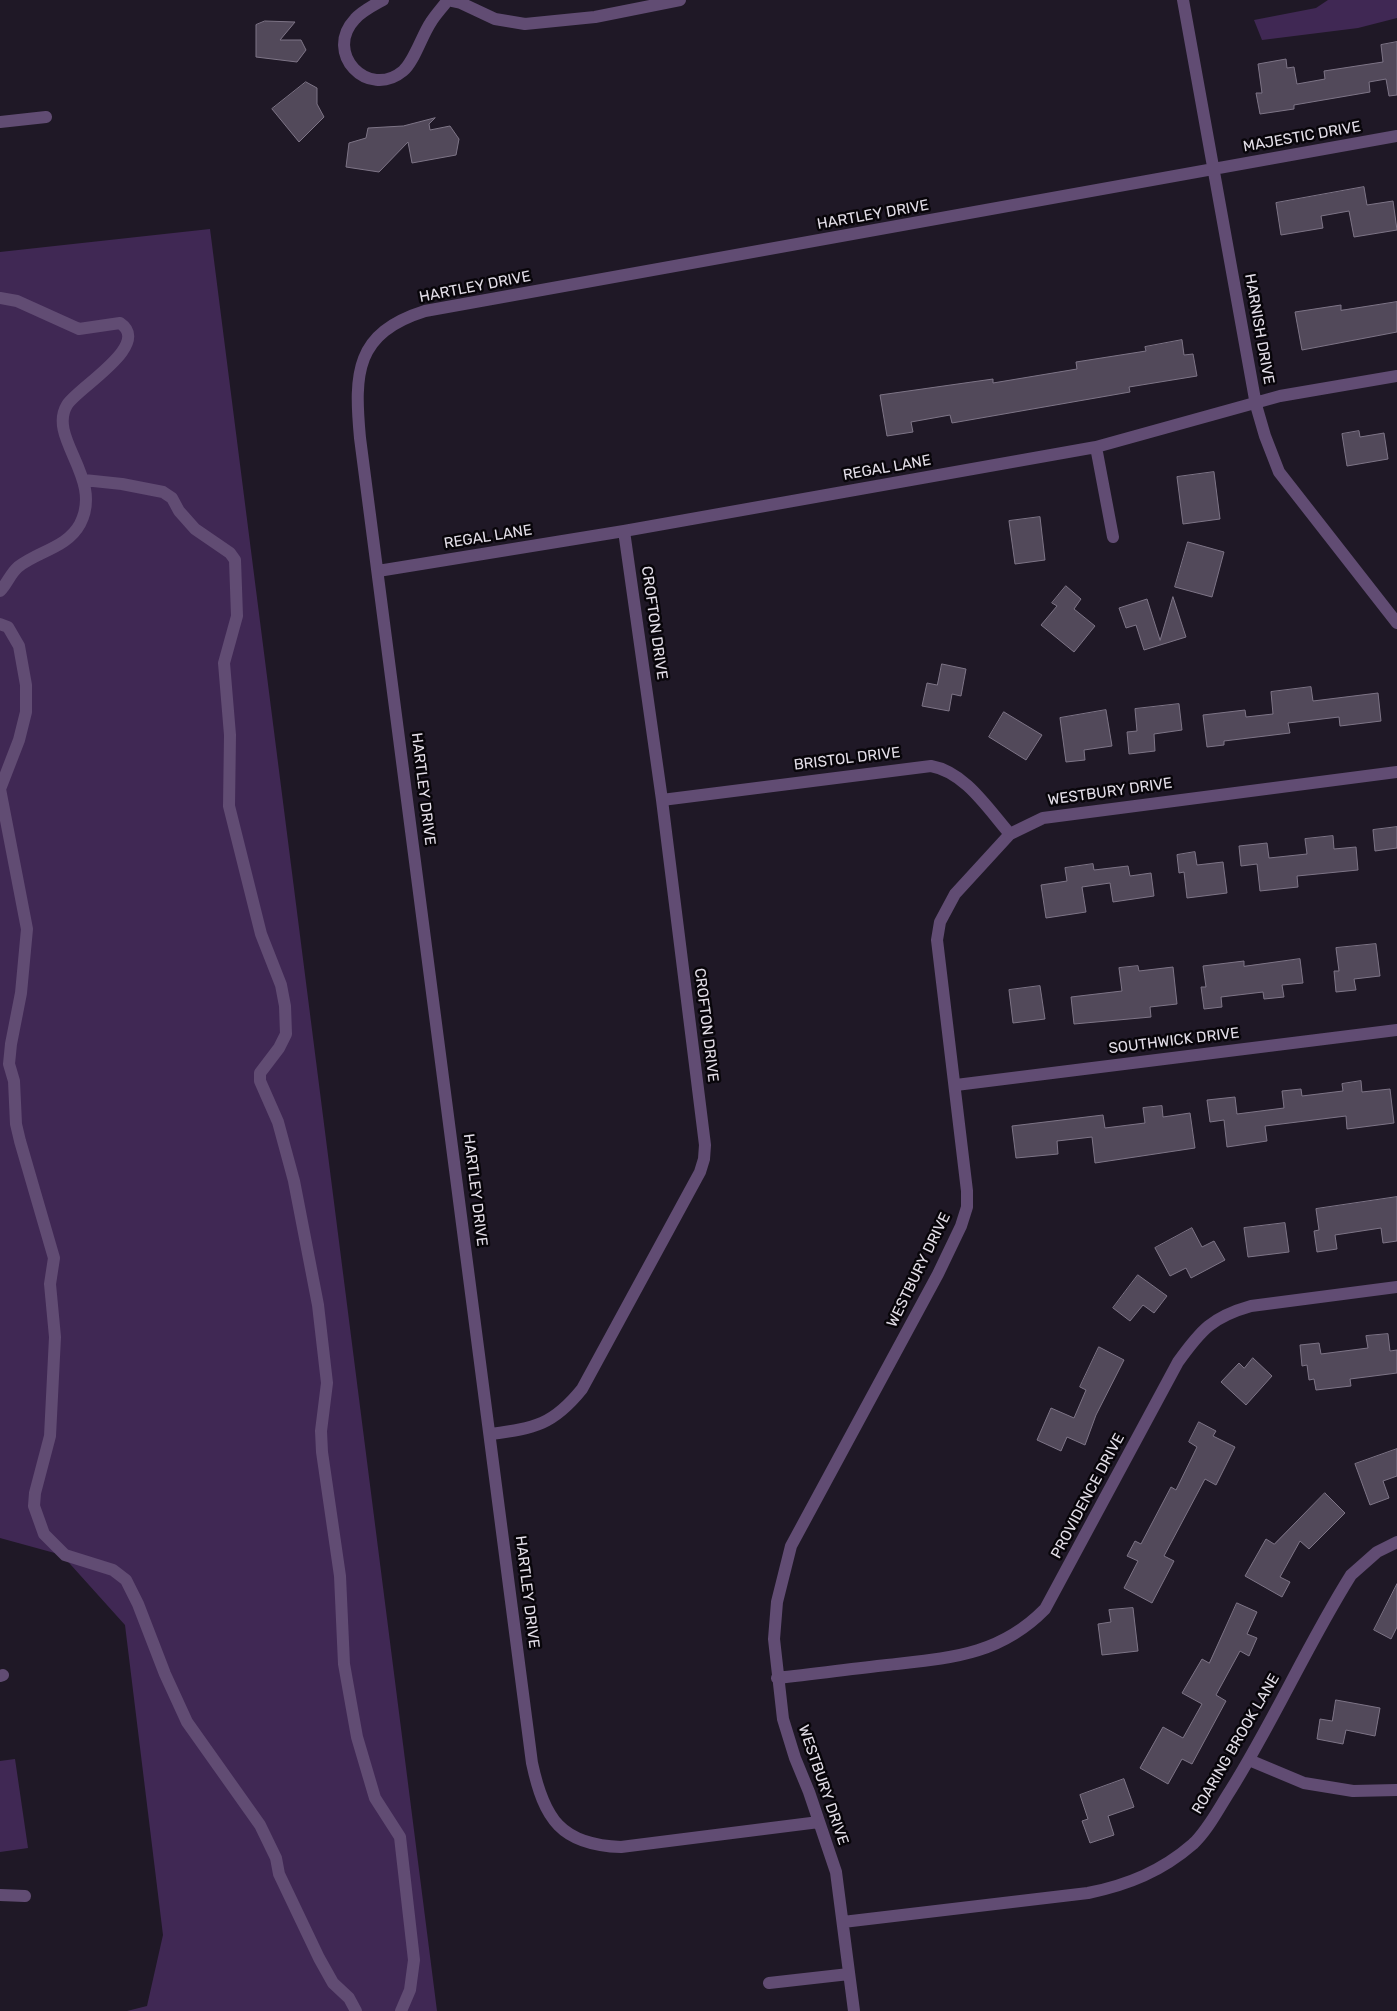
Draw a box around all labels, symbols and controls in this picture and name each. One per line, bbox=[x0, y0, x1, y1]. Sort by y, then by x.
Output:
street label: MAJESTIC DRIVE bbox=[1242, 118, 1362, 156]
street label: HARTLEY DRIVE bbox=[816, 196, 930, 234]
street label: HARTLEY DRIVE bbox=[418, 267, 532, 307]
street label: HARNISH DRIVE bbox=[1240, 272, 1278, 386]
street label: REGAL LANE bbox=[842, 451, 932, 485]
street label: REGAL LANE bbox=[443, 521, 533, 553]
street label: CROFTON DRIVE bbox=[637, 565, 671, 681]
street label: HARTLEY DRIVE bbox=[407, 732, 439, 846]
street label: BRISTOL DRIVE bbox=[793, 744, 901, 774]
street label: WESTBURY DRIVE bbox=[1047, 774, 1173, 810]
street label: CROFTON DRIVE bbox=[690, 967, 722, 1083]
street label: SOUTHWICK DRIVE bbox=[1108, 1024, 1240, 1058]
street label: HARTLEY DRIVE bbox=[459, 1133, 491, 1247]
street label: WESTBURY DRIVE bbox=[883, 1210, 955, 1330]
street label: PROVIDENCE DRIVE bbox=[1047, 1430, 1129, 1562]
street label: HARTLEY DRIVE bbox=[511, 1535, 543, 1649]
street label: ROARING BROOK LANE bbox=[1188, 1671, 1284, 1817]
street label: WESTBURY DRIVE bbox=[794, 1723, 852, 1847]

